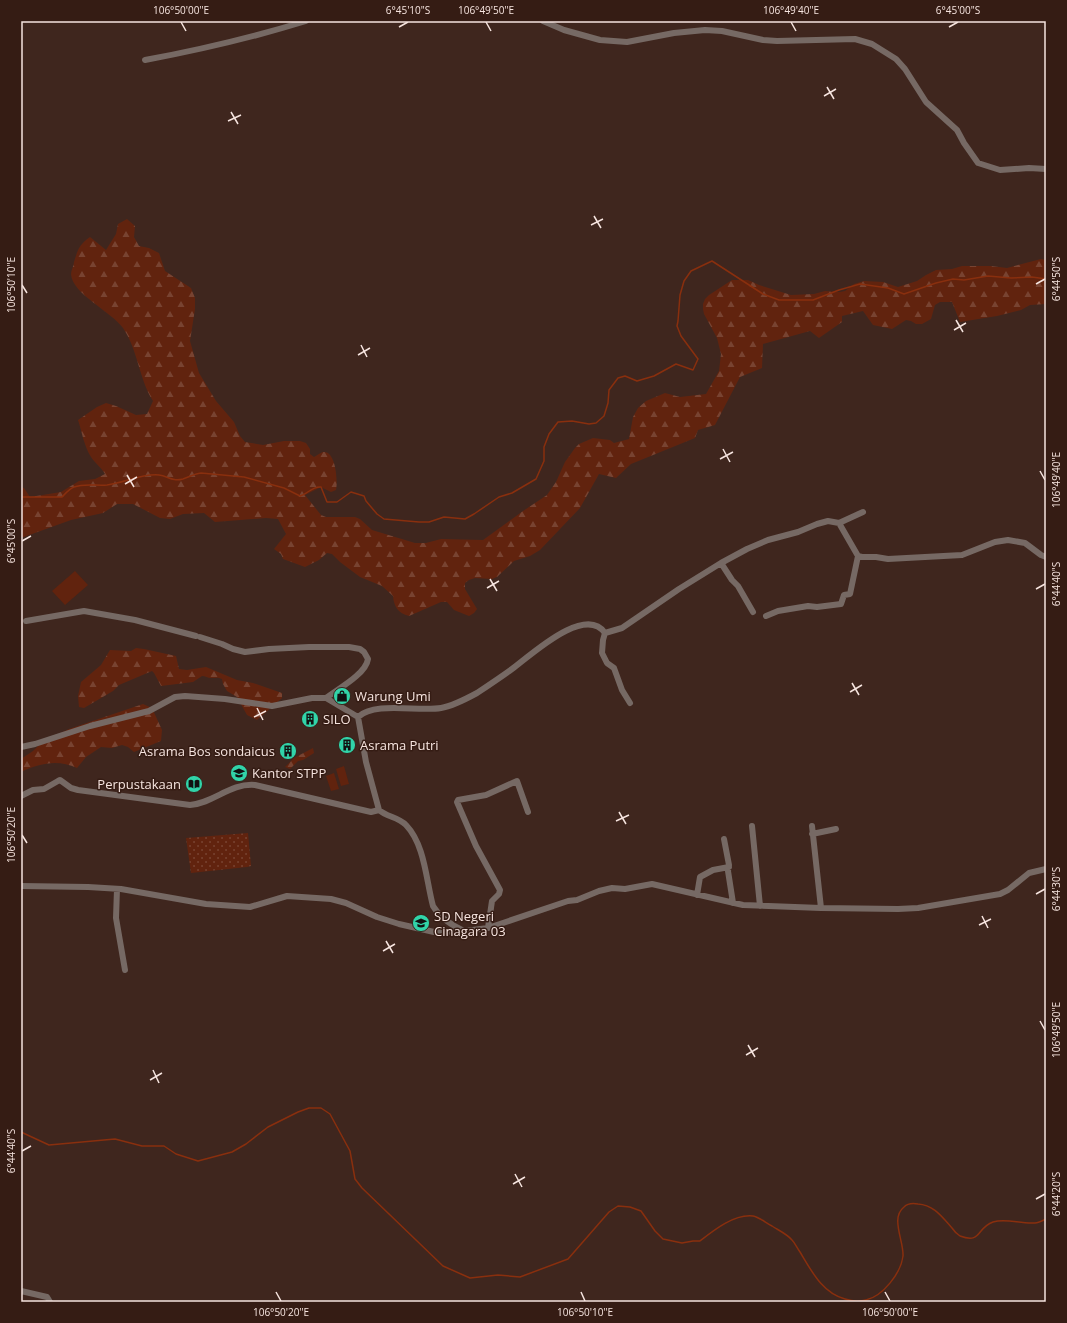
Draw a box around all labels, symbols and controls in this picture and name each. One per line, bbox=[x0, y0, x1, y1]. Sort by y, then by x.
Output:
text: 106°50'00"E bbox=[153, 3, 209, 17]
text: 6°45'10"S bbox=[386, 3, 430, 17]
text: 106°49'50"E bbox=[458, 3, 514, 17]
text: 106°49'40"E bbox=[763, 3, 819, 17]
text: 6°45'00"S bbox=[936, 3, 980, 17]
text: 106°50'10"E bbox=[4, 257, 18, 313]
text: 6°44'50"S bbox=[1049, 257, 1063, 301]
text: 106°49'40"E bbox=[1049, 452, 1063, 508]
text: 6°45'00"S bbox=[4, 519, 18, 563]
text: 6°44'40"S bbox=[1049, 562, 1063, 606]
shop icon: Warung Umi bbox=[332, 686, 352, 706]
place label: Warung Umi bbox=[355, 687, 431, 705]
building icon: SILO bbox=[300, 709, 320, 729]
place label: SILO bbox=[323, 710, 351, 728]
building icon: Asrama Putri bbox=[337, 735, 357, 755]
place label: Asrama Putri bbox=[360, 736, 439, 754]
building icon: Asrama Bos sondaicus bbox=[278, 741, 298, 761]
place label: Asrama Bos sondaicus bbox=[139, 742, 275, 760]
school or university icon: Kantor STPP bbox=[229, 763, 249, 783]
place label: Kantor STPP bbox=[252, 764, 326, 782]
library icon: Perpustakaan bbox=[184, 774, 204, 794]
place label: Perpustakaan bbox=[97, 775, 181, 793]
text: 106°50'20"E bbox=[4, 807, 18, 863]
text: 6°44'30"S bbox=[1049, 867, 1063, 911]
place label: SD Negeri Cinagara 03 bbox=[434, 907, 506, 940]
school or university icon: SD Negeri Cinagara 03 bbox=[411, 913, 431, 933]
text: 106°49'50"E bbox=[1049, 1002, 1063, 1058]
text: 6°44'40"S bbox=[4, 1129, 18, 1173]
text: 6°44'20"S bbox=[1049, 1172, 1063, 1216]
text: 106°50'20"E bbox=[253, 1305, 309, 1319]
text: 106°50'10"E bbox=[557, 1305, 613, 1319]
text: 106°50'00"E bbox=[862, 1305, 918, 1319]

